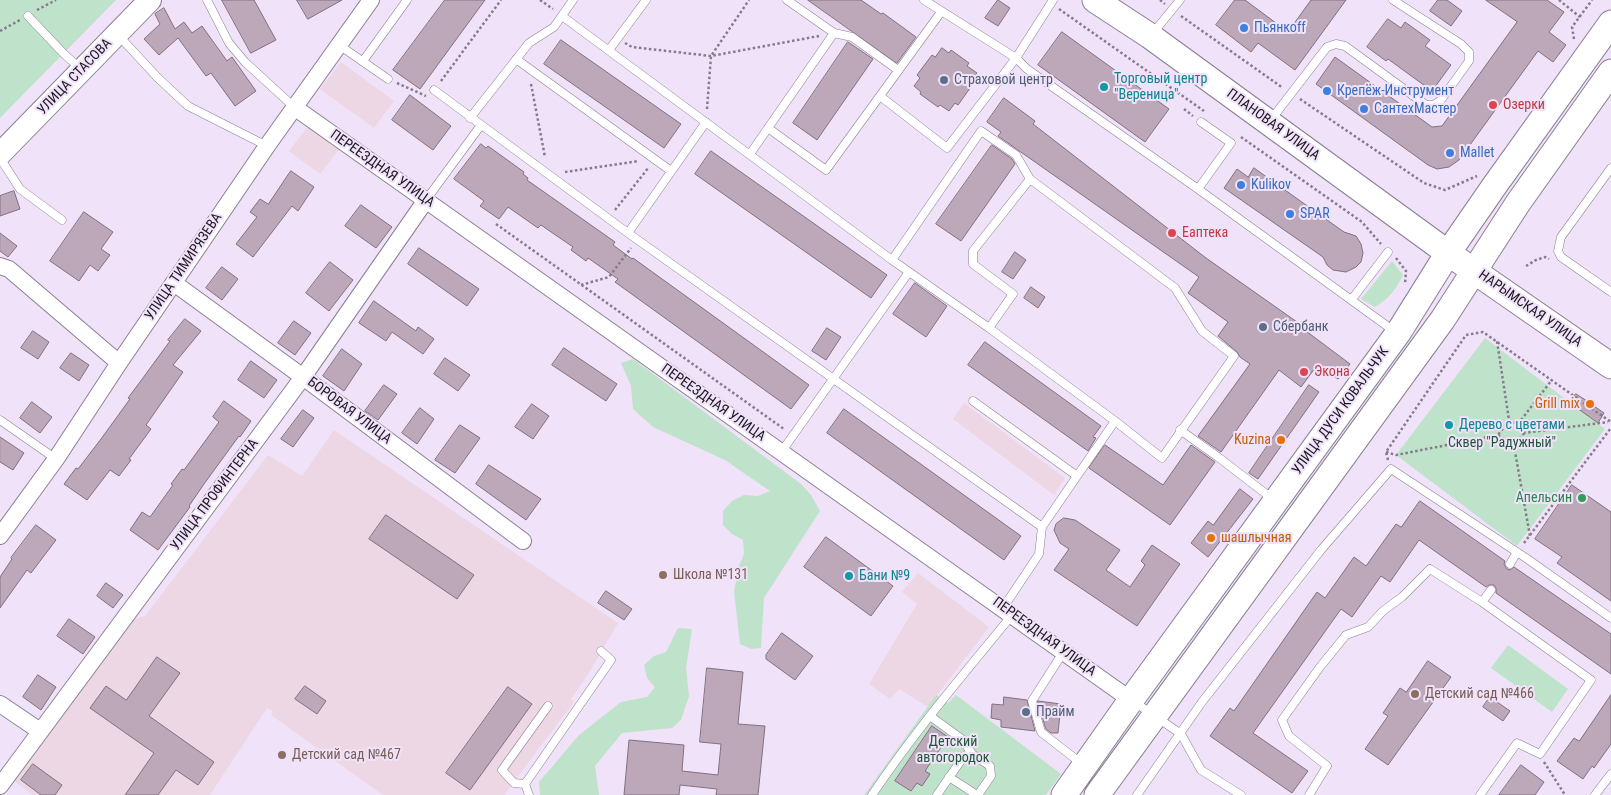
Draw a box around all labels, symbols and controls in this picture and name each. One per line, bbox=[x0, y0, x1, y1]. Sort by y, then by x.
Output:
place label: Пьянкоff bbox=[1254, 20, 1306, 36]
marker: Пьянкоff bbox=[1238, 22, 1250, 34]
street label: УЛИЦА СТАСОВА bbox=[34, 35, 116, 119]
place label: Торговый центр "Вереница" bbox=[1114, 71, 1207, 104]
place label: Страховой центр bbox=[954, 72, 1053, 88]
marker: Страховой центр bbox=[938, 74, 950, 86]
marker: Торговый центр "Вереница" bbox=[1098, 81, 1110, 93]
place label: Крепёж-Инструмент bbox=[1337, 83, 1454, 99]
marker: Крепёж-Инструмент bbox=[1321, 85, 1333, 97]
street label: ПЛАНОВАЯ УЛИЦА bbox=[1223, 86, 1323, 164]
place label: Озерки bbox=[1503, 97, 1545, 113]
marker: Озерки bbox=[1487, 99, 1499, 111]
place label: СантехМастер bbox=[1374, 101, 1457, 117]
marker: СантехМастер bbox=[1358, 103, 1370, 115]
street label: ПЕРЕЕЗДНАЯ УЛИЦА bbox=[327, 127, 437, 211]
place label: Mallet bbox=[1460, 145, 1494, 161]
marker: Mallet bbox=[1444, 147, 1456, 159]
place label: Kulikov bbox=[1251, 177, 1291, 193]
marker: Kulikov bbox=[1235, 179, 1247, 191]
place label: SPAR bbox=[1300, 206, 1330, 222]
marker: SPAR bbox=[1284, 208, 1296, 220]
street label: УЛИЦА ТИМИРЯЗЕВА bbox=[142, 210, 226, 324]
place label: Еаптека bbox=[1182, 225, 1228, 241]
marker: Еаптека bbox=[1166, 227, 1178, 239]
street label: НАРЫМСКАЯ УЛИЦА bbox=[1475, 267, 1585, 351]
place label: Сбербанк bbox=[1273, 319, 1329, 335]
marker: Сбербанк bbox=[1257, 321, 1269, 333]
street label: УЛИЦА ДУСИ КОВАЛЬЧУК bbox=[1289, 344, 1393, 478]
street label: ПЕРЕЕЗДНАЯ УЛИЦА bbox=[658, 361, 768, 445]
place label: Экона bbox=[1314, 364, 1350, 380]
marker: Экона bbox=[1298, 366, 1310, 378]
street label: БОРОВАЯ УЛИЦА bbox=[304, 374, 394, 448]
place label: Grill mix bbox=[1535, 396, 1580, 412]
marker: Grill mix bbox=[1584, 398, 1596, 410]
place label: Дерево с цветами bbox=[1459, 417, 1565, 433]
marker: Дерево с цветами bbox=[1443, 419, 1455, 431]
place label: Kuzina bbox=[1234, 432, 1271, 448]
marker: Kuzina bbox=[1275, 434, 1287, 446]
park label: Сквер "Радужный" bbox=[1448, 435, 1556, 451]
street label: УЛИЦА ПРОФИНТЕРНА bbox=[168, 436, 262, 554]
place label: Апельсин bbox=[1516, 490, 1572, 506]
marker: Апельсин bbox=[1576, 492, 1588, 504]
place label: шашлычная bbox=[1221, 530, 1291, 546]
marker: шашлычная bbox=[1205, 532, 1217, 544]
place label: Школа №131 bbox=[673, 567, 748, 583]
place label: Бани №9 bbox=[859, 568, 910, 584]
marker: Школа №131 bbox=[657, 569, 669, 581]
marker: Бани №9 bbox=[843, 570, 855, 582]
street label: ПЕРЕЕЗДНАЯ УЛИЦА bbox=[989, 594, 1099, 680]
place label: Детский сад №466 bbox=[1425, 686, 1534, 702]
marker: Детский сад №466 bbox=[1409, 688, 1421, 700]
place label: Прайм bbox=[1036, 704, 1074, 720]
marker: Прайм bbox=[1020, 706, 1032, 718]
park label: Детский автогородок bbox=[916, 734, 990, 766]
place label: Детский сад №467 bbox=[292, 747, 401, 763]
marker: Детский сад №467 bbox=[276, 749, 288, 761]

